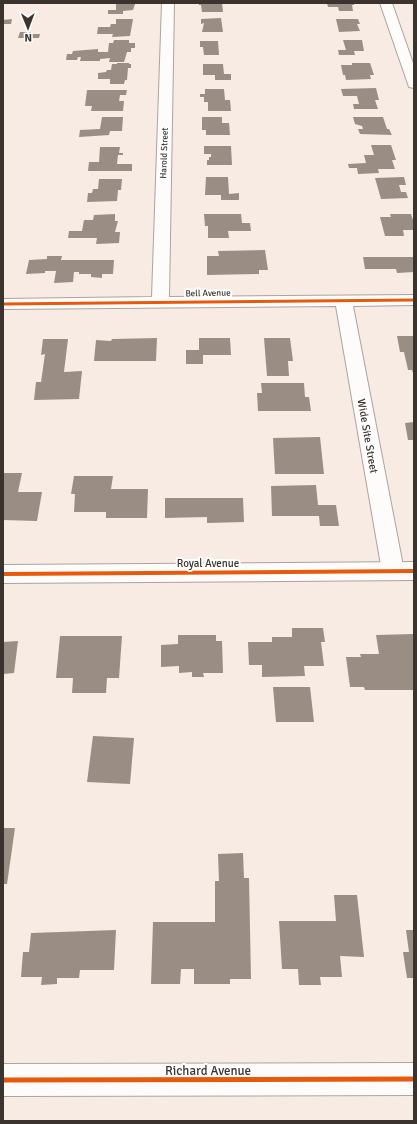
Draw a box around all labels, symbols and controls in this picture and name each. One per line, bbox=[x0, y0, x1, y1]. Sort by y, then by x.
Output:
north arrow bbox=[8, 8, 48, 48]
text: N bbox=[24, 31, 32, 44]
street label: Harold Street bbox=[158, 127, 171, 179]
street label: Bell Avenue bbox=[185, 288, 231, 299]
street label: Wide Site Street bbox=[355, 398, 380, 475]
street label: Royal Avenue bbox=[177, 557, 239, 570]
street label: Richard Avenue bbox=[165, 1063, 251, 1079]

